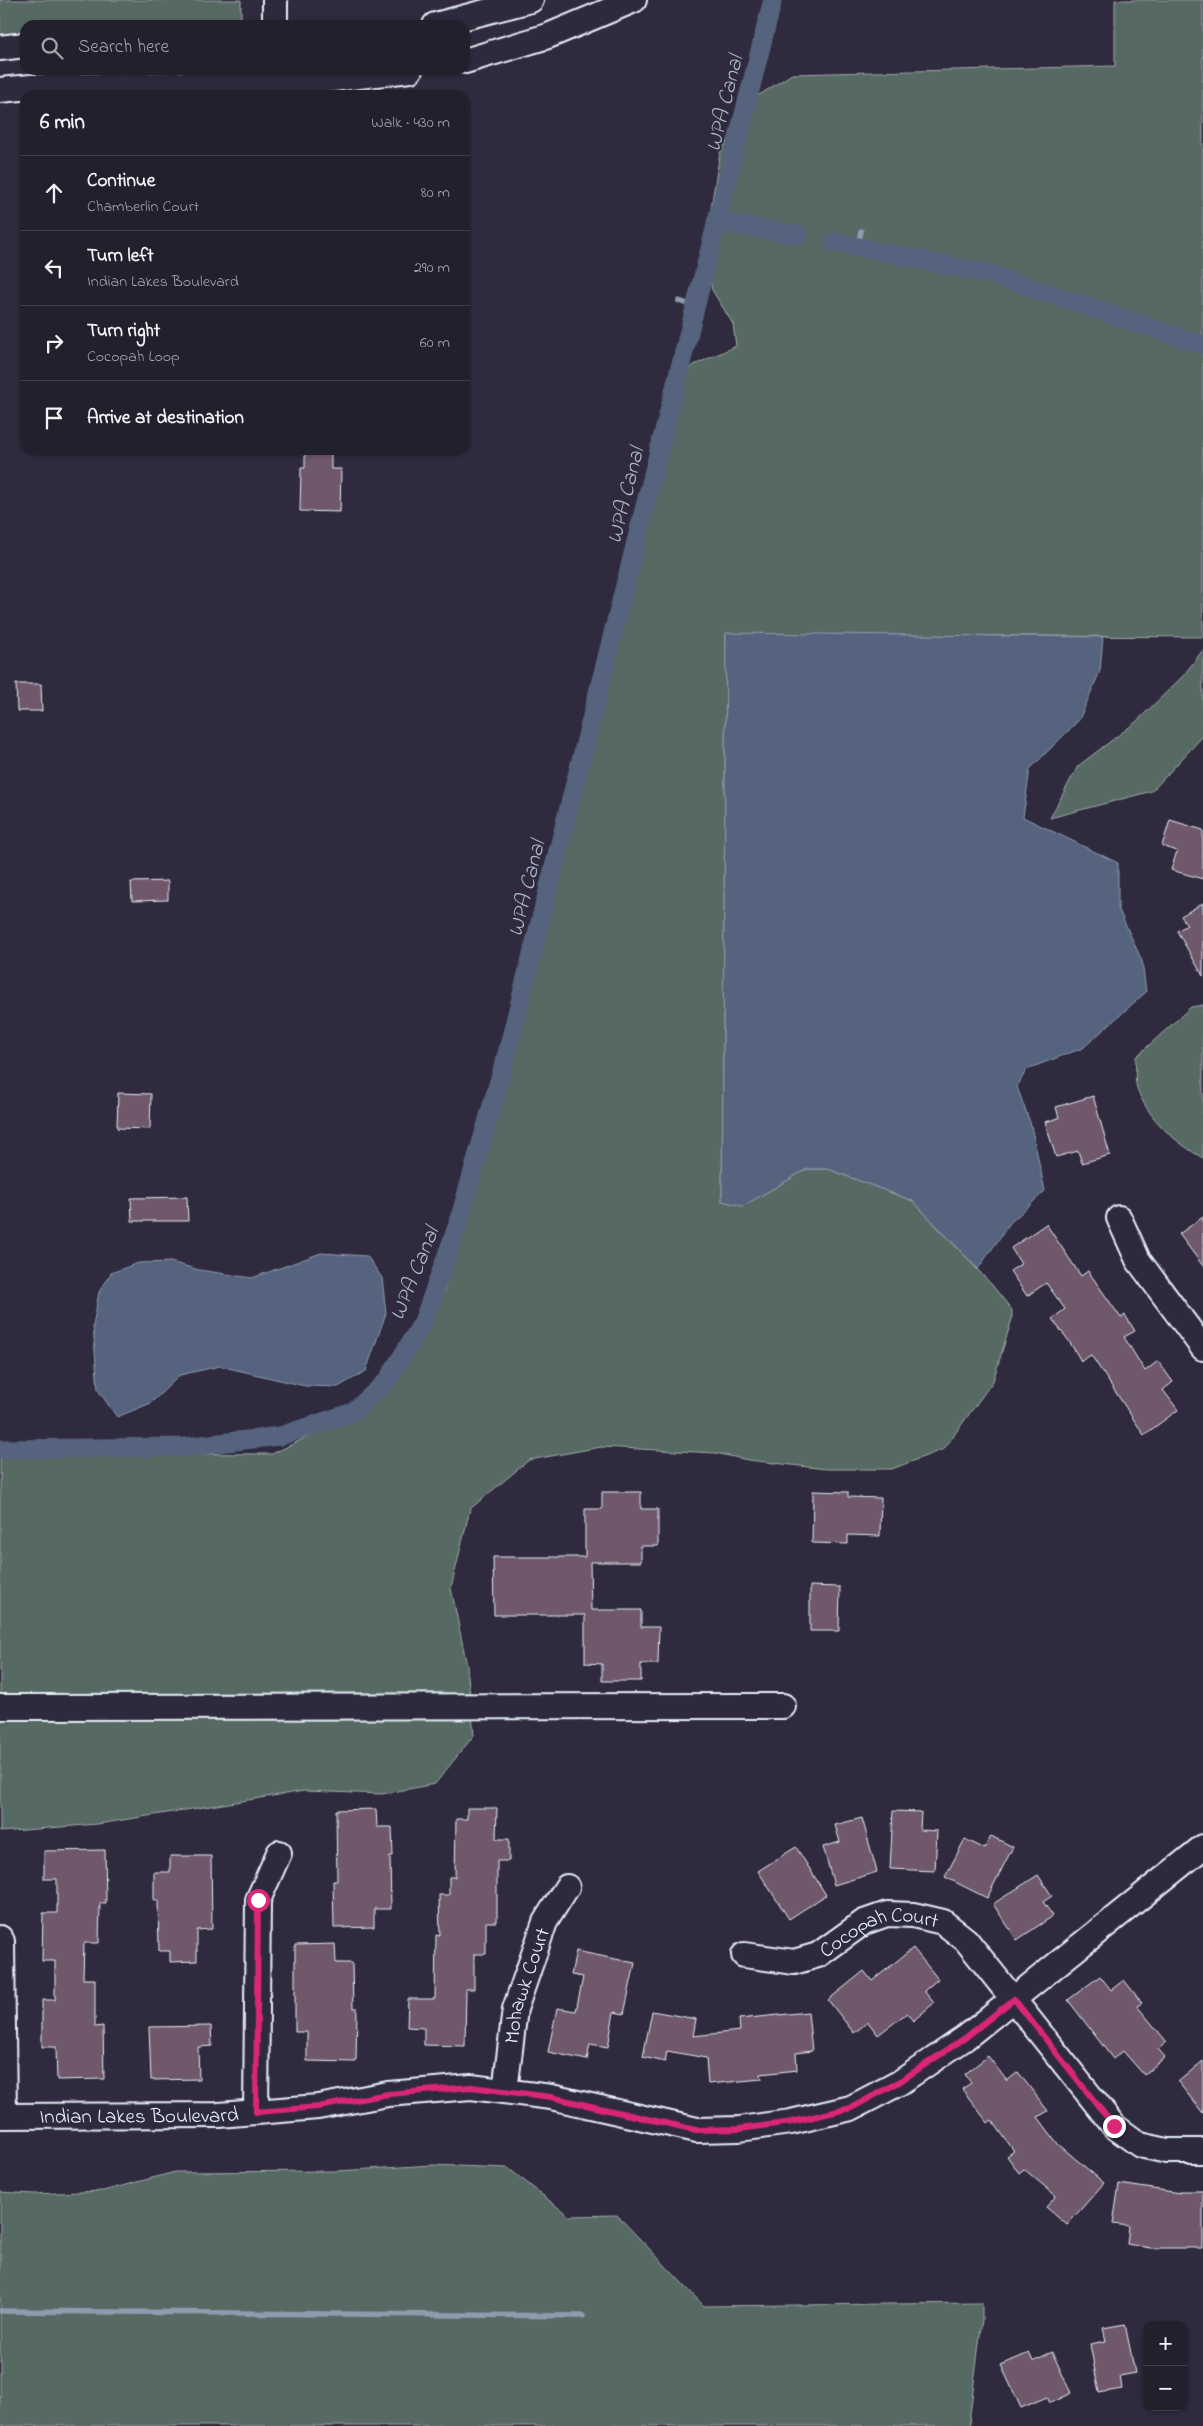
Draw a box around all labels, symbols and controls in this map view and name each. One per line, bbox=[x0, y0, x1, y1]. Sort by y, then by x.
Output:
search box bbox=[20, 20, 470, 75]
icon: search bbox=[38, 34, 66, 62]
text: Search here bbox=[78, 34, 169, 61]
water label: WPA Canal bbox=[699, 50, 754, 155]
text: 6 min bbox=[40, 108, 85, 138]
text: Walk · 430 m bbox=[371, 111, 450, 135]
text: Continue bbox=[87, 168, 155, 195]
icon: ahead bbox=[40, 179, 68, 207]
text: 80 m bbox=[421, 181, 450, 205]
text: Chamberlin Court bbox=[87, 195, 199, 219]
text: Turn left bbox=[87, 243, 154, 270]
icon: left bbox=[40, 254, 68, 282]
text: 290 m bbox=[414, 256, 450, 280]
text: Indian Lakes Boulevard bbox=[87, 270, 239, 294]
text: Turn right bbox=[87, 318, 160, 345]
icon: right bbox=[40, 329, 68, 357]
text: 60 m bbox=[420, 331, 450, 355]
text: Cocopah Loop bbox=[87, 345, 180, 369]
icon: arrive bbox=[40, 404, 68, 432]
text: Arrive at destination bbox=[87, 405, 244, 432]
water label: WPA Canal bbox=[600, 442, 655, 547]
water label: WPA Canal bbox=[501, 835, 556, 940]
water label: WPA Canal bbox=[383, 1221, 450, 1326]
route start bbox=[247, 1889, 270, 1912]
street label: Cocopah Court bbox=[814, 1901, 941, 1966]
street label: Mohawk Court bbox=[498, 1924, 559, 2045]
street label: Indian Lakes Boulevard bbox=[39, 2100, 240, 2133]
route end bbox=[1103, 2115, 1126, 2138]
map controls bbox=[1143, 2321, 1188, 2411]
button: + bbox=[1143, 2321, 1188, 2366]
button: − bbox=[1143, 2366, 1188, 2411]

